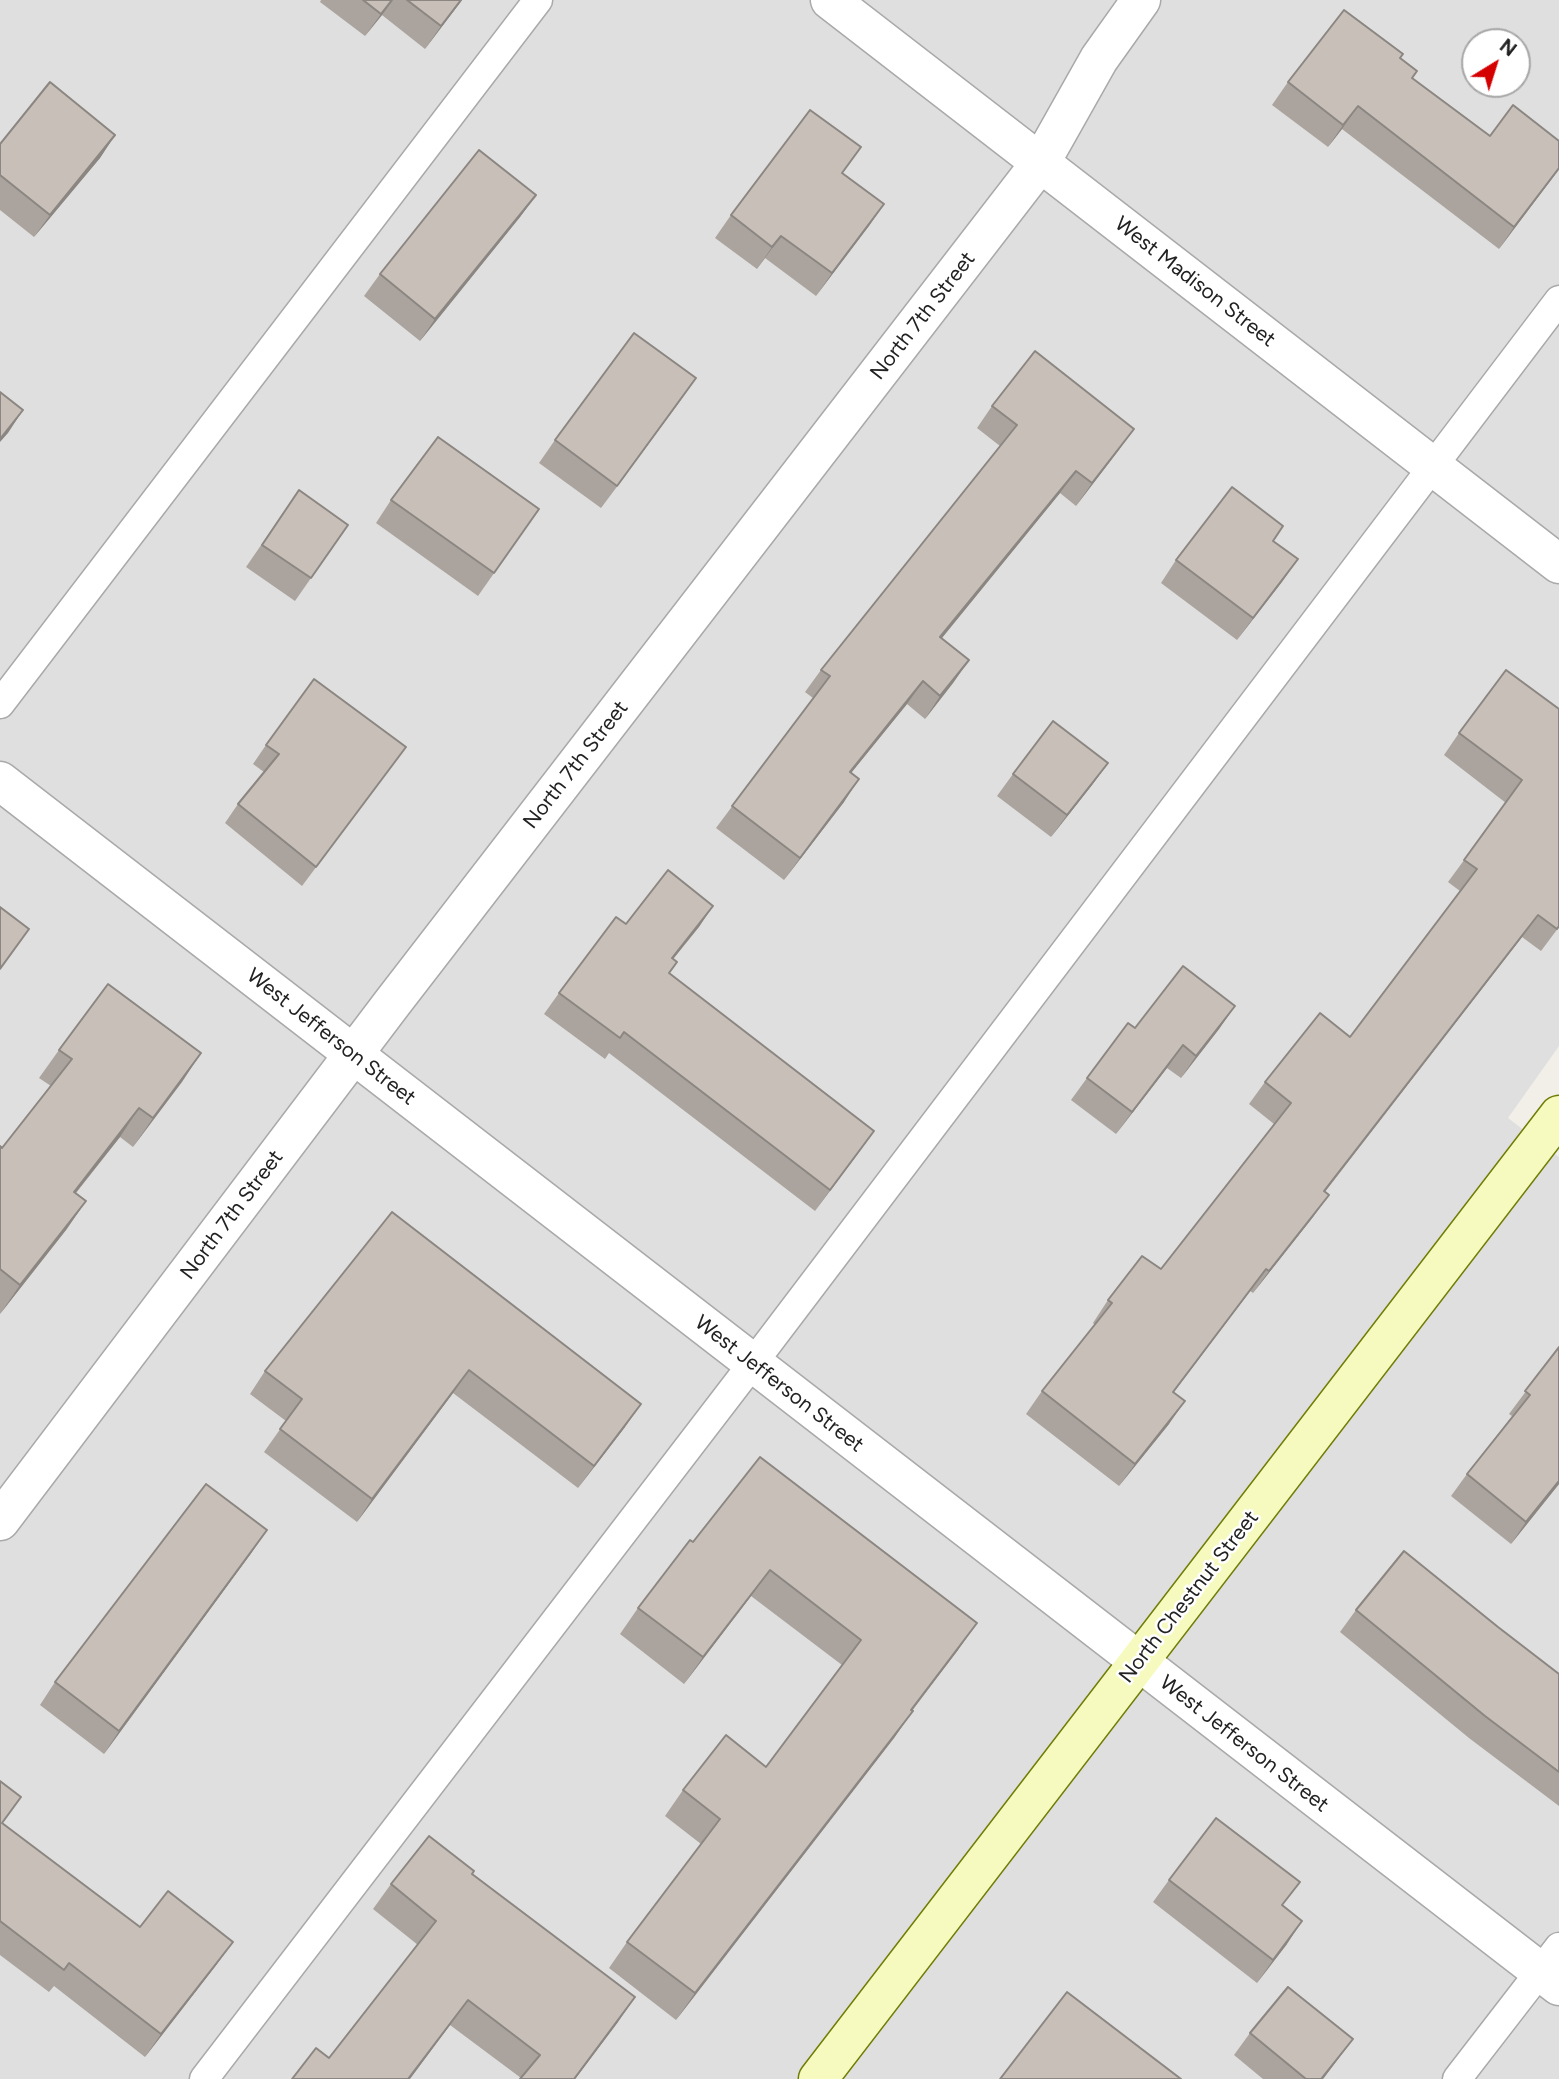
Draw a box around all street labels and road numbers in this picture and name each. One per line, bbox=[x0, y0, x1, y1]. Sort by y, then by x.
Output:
street label: West Madison Street bbox=[1110, 211, 1280, 353]
street label: North 7th Street bbox=[865, 247, 981, 385]
street label: North 7th Street bbox=[518, 696, 634, 834]
street label: West Jefferson Street bbox=[241, 963, 421, 1111]
street label: North 7th Street bbox=[175, 1145, 289, 1285]
street label: West Jefferson Street bbox=[689, 1310, 869, 1458]
street label: North Chestnut Street bbox=[1114, 1506, 1264, 1688]
street label: West Jefferson Street bbox=[1154, 1670, 1334, 1818]

